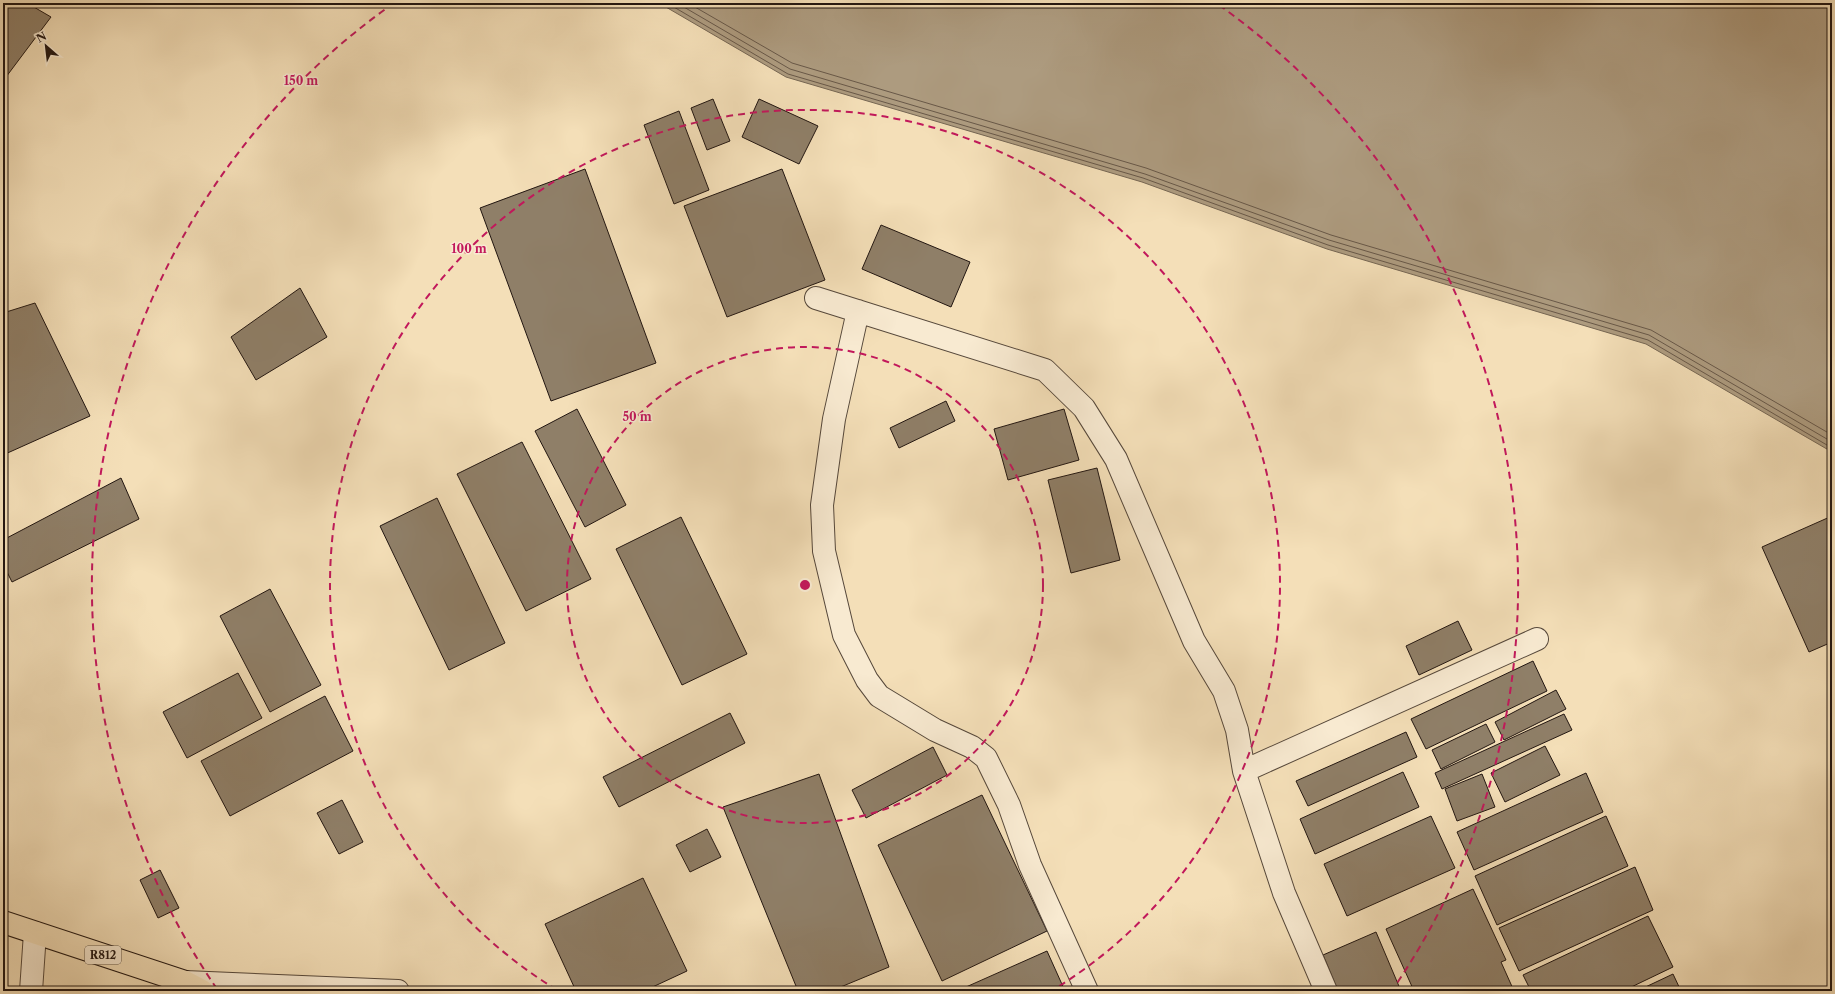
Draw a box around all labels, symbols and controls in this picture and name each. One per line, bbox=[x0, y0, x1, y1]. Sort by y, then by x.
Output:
north arrow bbox=[26, 26, 66, 66]
text: N bbox=[34, 29, 49, 46]
text: 150 m bbox=[284, 73, 318, 88]
text: 100 m bbox=[451, 241, 487, 256]
text: 50 m bbox=[622, 409, 652, 424]
centre of rings bbox=[798, 578, 812, 592]
road number: R812 bbox=[85, 946, 121, 964]

